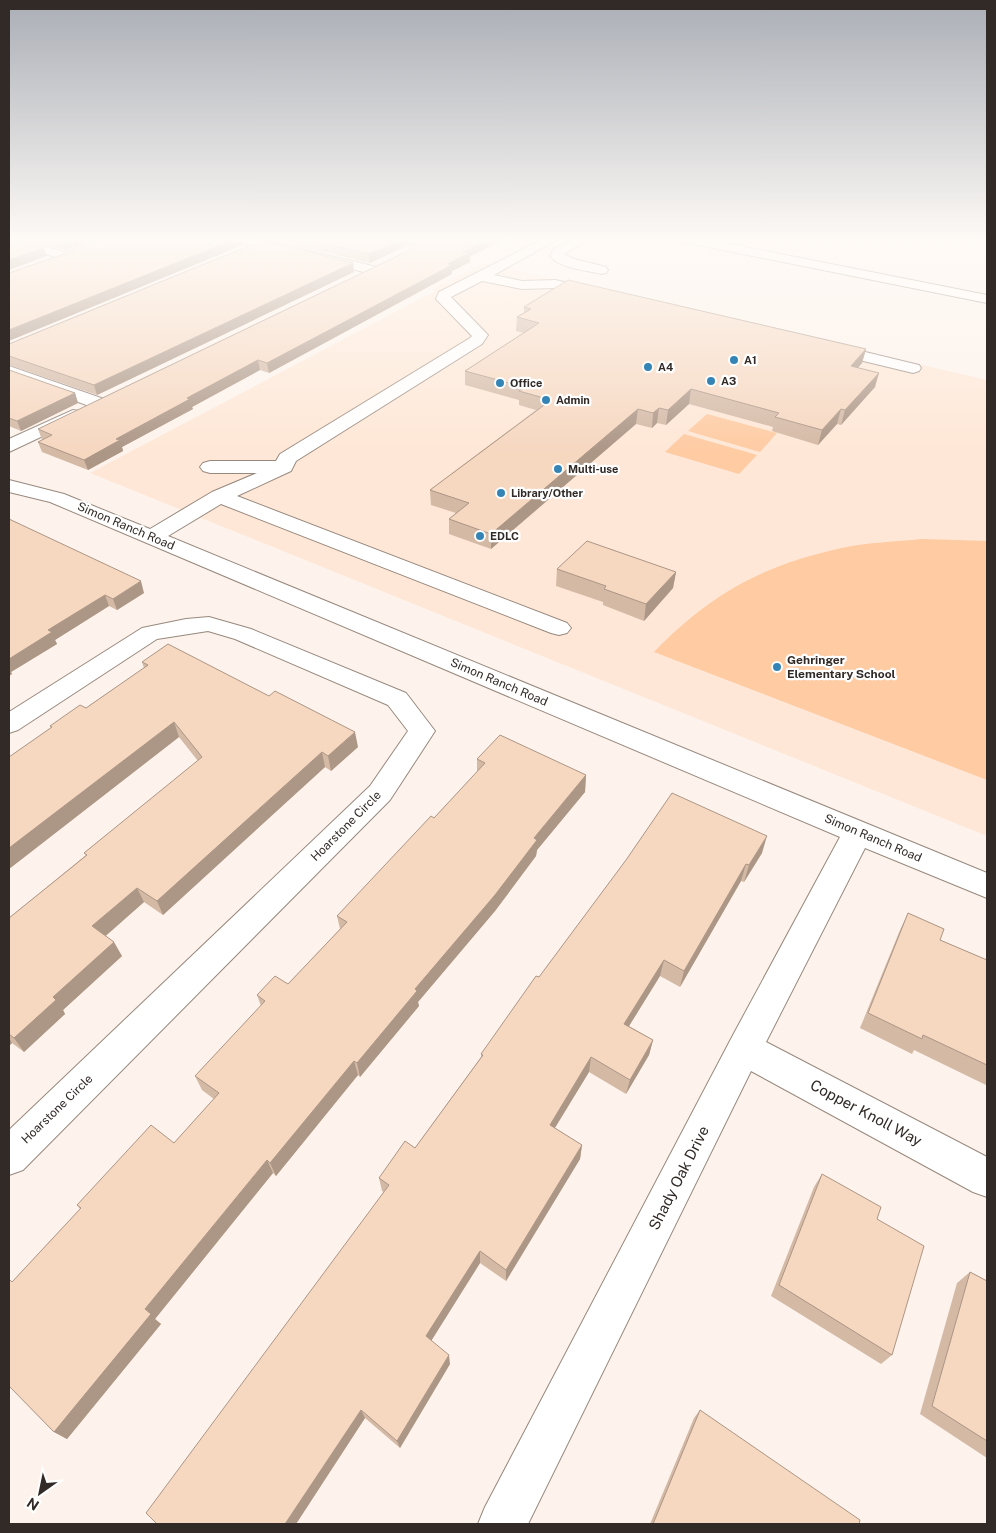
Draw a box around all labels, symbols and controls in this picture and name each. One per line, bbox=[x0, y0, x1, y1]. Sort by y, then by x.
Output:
marker: A1 bbox=[728, 354, 740, 366]
place label: A1 bbox=[744, 354, 757, 366]
marker: A4 bbox=[642, 361, 654, 373]
place label: A4 bbox=[658, 361, 673, 373]
marker: A3 bbox=[705, 375, 717, 387]
place label: A3 bbox=[721, 375, 736, 387]
marker: Office bbox=[494, 377, 506, 389]
place label: Office bbox=[510, 377, 542, 389]
marker: Admin bbox=[540, 394, 552, 406]
place label: Admin bbox=[556, 394, 590, 406]
marker: Multi-use bbox=[552, 463, 564, 475]
place label: Multi-use bbox=[568, 463, 618, 475]
marker: Library/Other bbox=[495, 487, 507, 499]
place label: Library/Other bbox=[511, 487, 583, 499]
street label: Simon Ranch Road bbox=[75, 499, 177, 553]
marker: EDLC bbox=[474, 530, 486, 542]
place label: EDLC bbox=[490, 530, 519, 542]
place label: Gehringer Elementary School bbox=[787, 653, 896, 681]
street label: Simon Ranch Road bbox=[448, 655, 550, 709]
marker: Gehringer Elementary School bbox=[771, 661, 783, 673]
street label: Hoarstone Circle bbox=[308, 788, 384, 864]
street label: Simon Ranch Road bbox=[822, 811, 924, 865]
street label: Hoarstone Circle bbox=[19, 1071, 96, 1146]
street label: Copper Knoll Way bbox=[808, 1076, 925, 1149]
street label: Shady Oak Drive bbox=[645, 1123, 712, 1233]
north arrow bbox=[15, 1468, 65, 1518]
text: N bbox=[24, 1494, 42, 1514]

